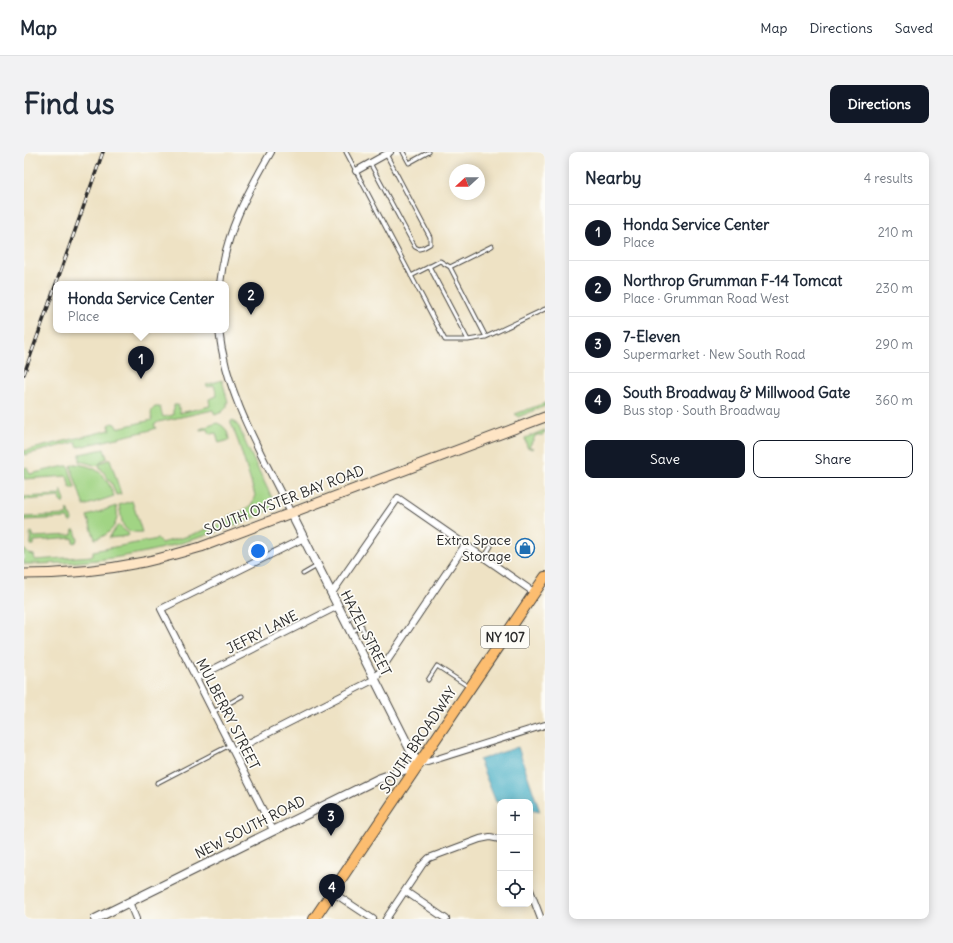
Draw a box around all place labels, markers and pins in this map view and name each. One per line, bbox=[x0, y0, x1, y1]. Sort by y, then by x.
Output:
pin: 2 bbox=[238, 282, 264, 315]
pin: 1 bbox=[128, 346, 154, 379]
place label: Extra Space Storage bbox=[436, 531, 511, 565]
shop icon: Extra Space Storage bbox=[514, 537, 536, 559]
pin: 3 bbox=[318, 803, 344, 836]
pin: 4 bbox=[319, 874, 345, 907]

